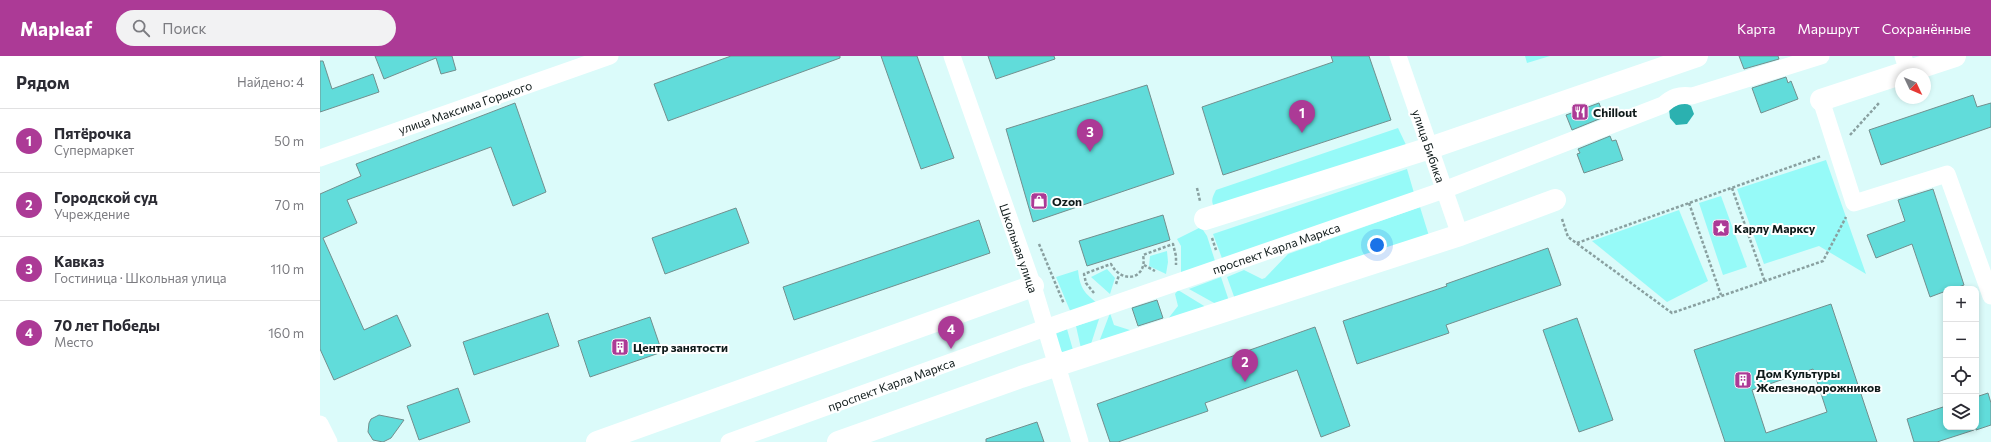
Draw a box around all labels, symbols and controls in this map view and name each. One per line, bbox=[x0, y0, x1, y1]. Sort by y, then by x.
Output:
search box bbox=[116, 10, 396, 46]
text: Mapleaf bbox=[20, 17, 92, 40]
icon: search bbox=[130, 17, 152, 39]
text: Поиск bbox=[162, 19, 207, 37]
text: Карта bbox=[1737, 20, 1775, 37]
text: Маршрут bbox=[1797, 20, 1860, 37]
text: Сохранённые bbox=[1882, 20, 1971, 37]
north arrow bbox=[1895, 68, 1931, 104]
text: Рядом bbox=[16, 72, 70, 93]
text: Найдено: 4 bbox=[237, 74, 304, 90]
street label: улица Максима Горького bbox=[396, 77, 534, 137]
pin: 1 bbox=[1289, 100, 1315, 133]
restaurant icon: Chillout bbox=[1570, 102, 1590, 122]
place label: Chillout bbox=[1593, 105, 1637, 119]
street label: улица Бибика bbox=[1410, 108, 1448, 184]
pin: 3 bbox=[1077, 119, 1103, 152]
text: Пятёрочка bbox=[54, 124, 131, 142]
text: 1 bbox=[26, 133, 32, 149]
text: 50 m bbox=[274, 133, 304, 149]
text: Супермаркет bbox=[54, 142, 134, 158]
text: Городской суд bbox=[54, 188, 158, 206]
shop icon: Ozon bbox=[1029, 191, 1049, 211]
place label: Ozon bbox=[1052, 194, 1082, 208]
text: 2 bbox=[25, 197, 33, 213]
text: 70 m bbox=[275, 197, 304, 213]
street label: Школьная улица bbox=[997, 202, 1041, 294]
text: Учреждение bbox=[54, 206, 130, 222]
place icon: Карлу Марксу bbox=[1711, 218, 1731, 238]
street label: проспект Карла Маркса bbox=[1210, 220, 1342, 276]
place label: Карлу Марксу bbox=[1734, 221, 1816, 235]
your location bbox=[1367, 235, 1387, 255]
text: Кавказ bbox=[54, 252, 104, 270]
text: 3 bbox=[25, 261, 33, 277]
text: 110 m bbox=[271, 261, 304, 277]
text: Гостиница · Школьная улица bbox=[54, 270, 226, 286]
map controls bbox=[1943, 286, 1979, 430]
button: + bbox=[1943, 286, 1979, 322]
text: 70 лет Победы bbox=[54, 316, 160, 334]
pin: 4 bbox=[938, 316, 964, 349]
button: − bbox=[1943, 322, 1979, 358]
text: 4 bbox=[25, 325, 33, 341]
text: 160 m bbox=[268, 325, 304, 341]
text: Место bbox=[54, 334, 94, 350]
building icon: Центр занятости bbox=[610, 337, 630, 357]
place label: Центр занятости bbox=[633, 340, 728, 354]
pin: 2 bbox=[1232, 349, 1258, 382]
street label: проспект Карла Маркса bbox=[826, 354, 956, 414]
button: locate bbox=[1943, 358, 1979, 394]
place label: Дом Культуры Железнодорожников bbox=[1756, 366, 1881, 394]
building icon: Дом Культуры Железнодорожников bbox=[1733, 370, 1753, 390]
button: layers bbox=[1943, 394, 1979, 430]

